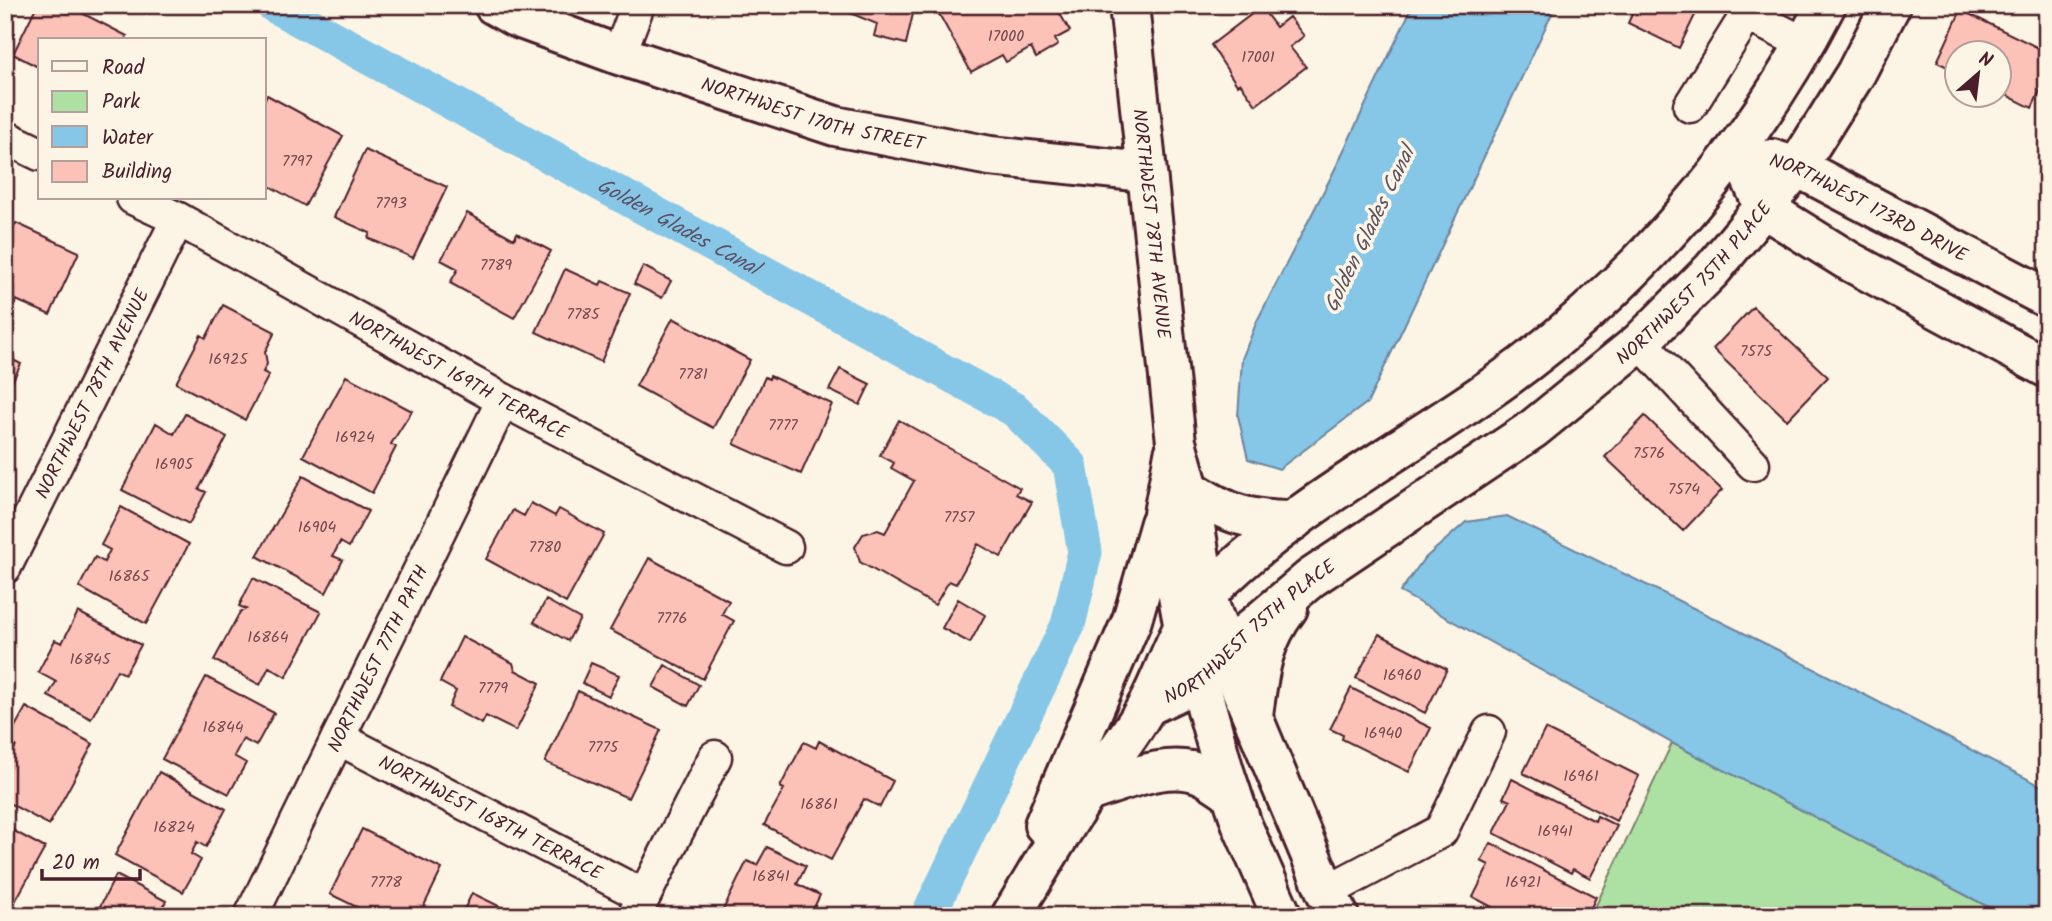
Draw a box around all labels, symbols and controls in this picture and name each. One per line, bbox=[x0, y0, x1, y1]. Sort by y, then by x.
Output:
house number: 17000 bbox=[988, 24, 1024, 49]
legend bbox=[38, 38, 266, 200]
north arrow bbox=[1944, 38, 2014, 108]
house number: 17001 bbox=[1241, 45, 1275, 70]
text: N bbox=[1973, 45, 1997, 77]
text: Road bbox=[102, 52, 145, 85]
street label: NORTHWEST 170TH STREET bbox=[697, 70, 929, 160]
text: Park bbox=[102, 86, 140, 119]
street label: NORTHWEST 78TH AVENUE bbox=[1123, 107, 1178, 341]
text: Water bbox=[102, 122, 154, 155]
water label: Golden Glades Canal bbox=[1316, 138, 1426, 318]
street label: NORTHWEST 173RD DRIVE bbox=[1765, 146, 1973, 271]
house number: 7797 bbox=[282, 149, 313, 174]
text: Building bbox=[102, 156, 172, 189]
water label: Golden Glades Canal bbox=[590, 170, 768, 287]
house number: 7793 bbox=[375, 191, 407, 216]
street label: NORTHWEST 75TH PLACE bbox=[1610, 195, 1781, 373]
house number: 7789 bbox=[480, 253, 512, 278]
street label: NORTHWEST 78TH AVENUE bbox=[28, 283, 158, 504]
house number: 7785 bbox=[567, 302, 601, 327]
street label: NORTHWEST 169TH TERRACE bbox=[343, 304, 574, 449]
house number: 7575 bbox=[1740, 339, 1773, 364]
house number: 16925 bbox=[208, 347, 249, 372]
house number: 7781 bbox=[678, 362, 708, 387]
house number: 7777 bbox=[768, 413, 798, 438]
house number: 16924 bbox=[335, 425, 375, 450]
house number: 7576 bbox=[1633, 441, 1665, 466]
house number: 16905 bbox=[155, 452, 195, 477]
house number: 7574 bbox=[1668, 477, 1700, 502]
house number: 7757 bbox=[944, 505, 975, 530]
house number: 16904 bbox=[298, 515, 336, 540]
house number: 7780 bbox=[529, 535, 561, 560]
street label: NORTHWEST 75TH PLACE bbox=[1159, 552, 1343, 713]
street label: NORTHWEST 77TH PATH bbox=[320, 560, 437, 758]
house number: 16865 bbox=[108, 564, 151, 589]
house number: 7776 bbox=[656, 606, 688, 631]
house number: 16864 bbox=[247, 625, 289, 650]
house number: 16845 bbox=[70, 647, 112, 672]
house number: 16960 bbox=[1383, 663, 1421, 688]
house number: 7779 bbox=[478, 676, 508, 701]
house number: 16844 bbox=[202, 715, 244, 740]
house number: 16940 bbox=[1364, 721, 1402, 746]
house number: 7775 bbox=[588, 735, 620, 760]
street label: NORTHWEST 168TH TERRACE bbox=[373, 748, 608, 889]
house number: 16961 bbox=[1563, 764, 1599, 789]
house number: 16861 bbox=[800, 792, 838, 817]
house number: 16824 bbox=[153, 815, 195, 840]
house number: 16941 bbox=[1537, 819, 1573, 844]
scale bar bbox=[42, 837, 140, 881]
text: 20 m bbox=[52, 847, 100, 880]
house number: 16841 bbox=[752, 864, 790, 889]
house number: 7778 bbox=[370, 870, 402, 895]
house number: 16921 bbox=[1505, 870, 1541, 895]

